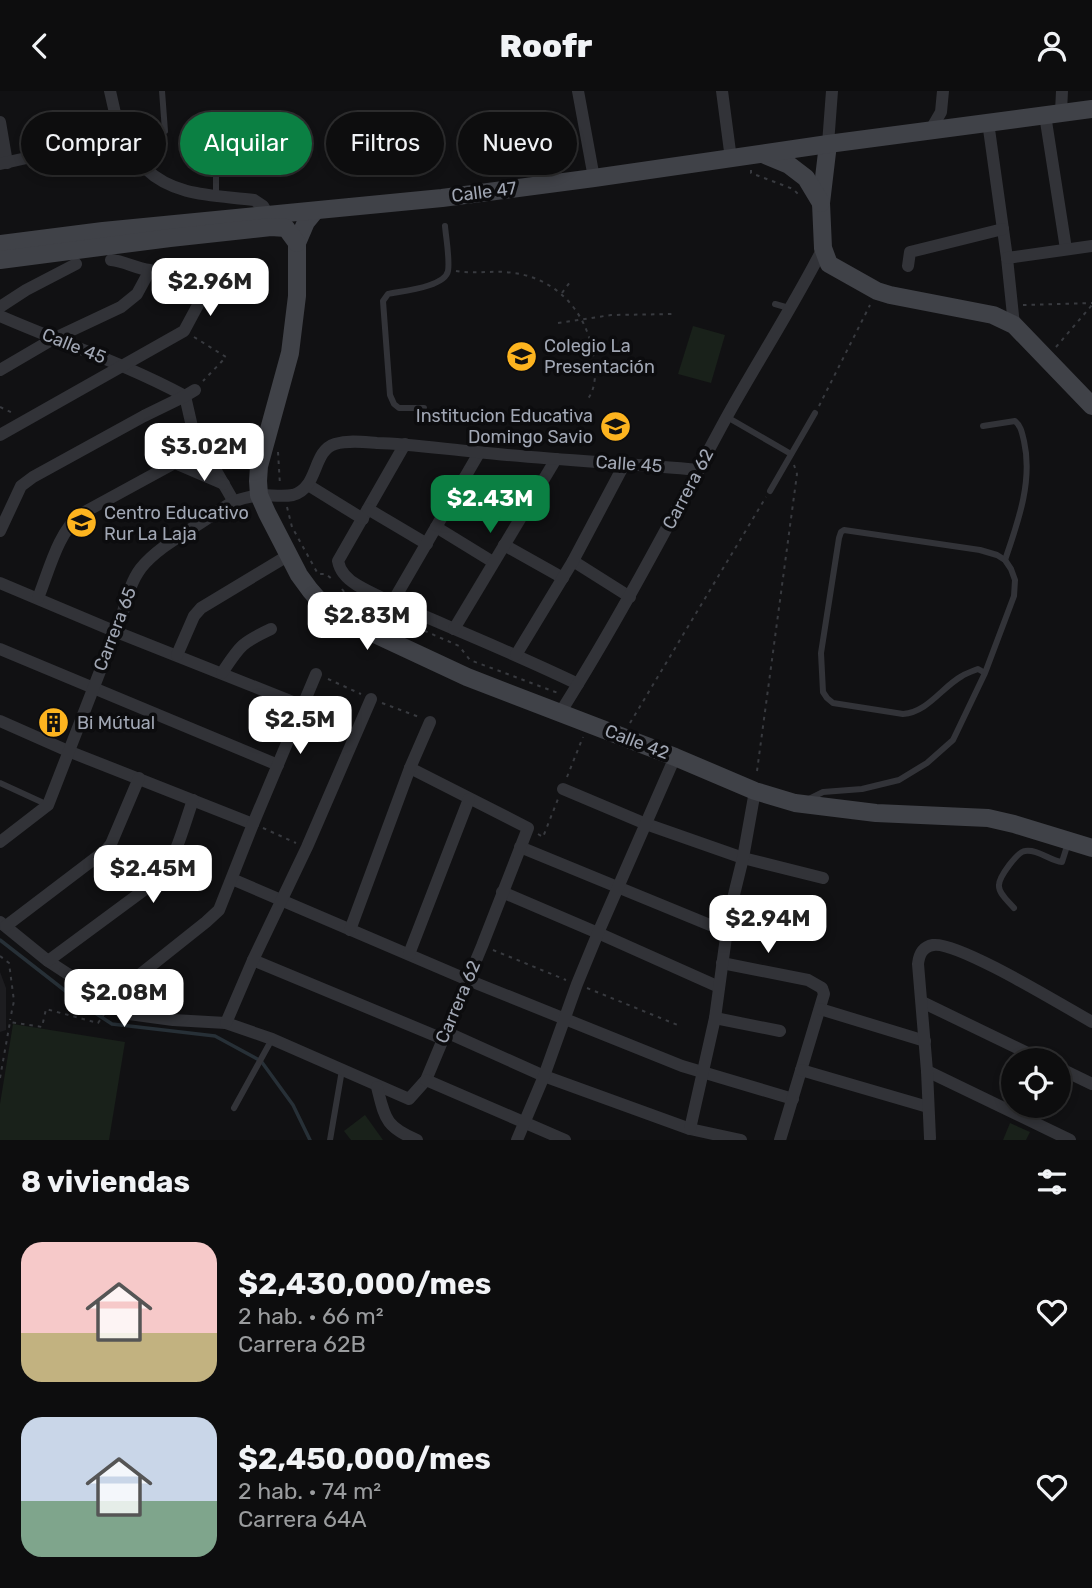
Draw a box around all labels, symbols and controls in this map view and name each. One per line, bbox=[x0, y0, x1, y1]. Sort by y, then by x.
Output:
icon: back bbox=[21, 27, 59, 65]
text: Roofr bbox=[500, 27, 592, 65]
icon: person bbox=[1033, 27, 1071, 65]
chip: Comprar bbox=[21, 112, 166, 175]
chip: Alquilar bbox=[180, 112, 312, 175]
chip: Filtros bbox=[326, 112, 444, 175]
chip: Nuevo bbox=[458, 112, 577, 175]
street label: Calle 47 bbox=[450, 177, 518, 207]
pin: $2.96M bbox=[153, 259, 267, 318]
text: $2.96M bbox=[168, 267, 252, 295]
street label: Calle 45 bbox=[39, 323, 109, 369]
place label: Colegio La Presentación bbox=[544, 335, 655, 378]
school or university icon: Colegio La Presentación bbox=[504, 339, 538, 373]
place label: Institucion Educativa Domingo Savio bbox=[416, 405, 593, 448]
school or university icon: Institucion Educativa Domingo Savio bbox=[599, 409, 633, 443]
pin: $3.02M bbox=[147, 423, 261, 483]
text: $3.02M bbox=[161, 432, 247, 460]
street label: Carrera 62 bbox=[658, 445, 718, 533]
street label: Calle 45 bbox=[595, 451, 663, 477]
pin: $2.43M bbox=[433, 475, 547, 535]
text: $2.43M bbox=[447, 484, 533, 512]
place label: Centro Educativo Rur La Laja bbox=[104, 502, 249, 545]
school or university icon: Centro Educativo Rur La Laja bbox=[64, 506, 98, 540]
street label: Carrera 65 bbox=[89, 584, 141, 674]
pin: $2.83M bbox=[310, 593, 424, 652]
text: $2.83M bbox=[324, 601, 410, 629]
pin: $2.5M bbox=[251, 697, 349, 756]
text: $2.5M bbox=[265, 705, 335, 733]
building icon: Bi Mútual bbox=[37, 706, 71, 740]
place label: Bi Mútual bbox=[77, 712, 155, 734]
street label: Calle 42 bbox=[602, 720, 672, 764]
pin: $2.45M bbox=[96, 845, 210, 905]
text: $2.45M bbox=[110, 854, 196, 882]
pin: $2.94M bbox=[711, 895, 825, 955]
text: $2.94M bbox=[725, 904, 811, 932]
street label: Carrera 62 bbox=[431, 957, 485, 1047]
pin: $2.08M bbox=[67, 969, 181, 1029]
text: $2.08M bbox=[81, 978, 167, 1006]
map controls bbox=[1001, 1048, 1071, 1118]
button: locate bbox=[1001, 1048, 1071, 1118]
icon: filters bbox=[1033, 1163, 1071, 1201]
text: 8 viviendas bbox=[21, 1164, 190, 1200]
text: $2,430,000/mes bbox=[238, 1266, 491, 1302]
icon: home bbox=[77, 1270, 161, 1354]
icon: heart bbox=[1033, 1293, 1071, 1331]
text: 2 hab. · 66 m² bbox=[238, 1302, 384, 1330]
text: Carrera 62B bbox=[238, 1330, 366, 1358]
text: $2,450,000/mes bbox=[238, 1441, 491, 1477]
icon: home bbox=[77, 1445, 161, 1529]
icon: heart bbox=[1033, 1468, 1071, 1506]
text: 2 hab. · 74 m² bbox=[238, 1477, 381, 1505]
text: Carrera 64A bbox=[238, 1505, 367, 1533]

